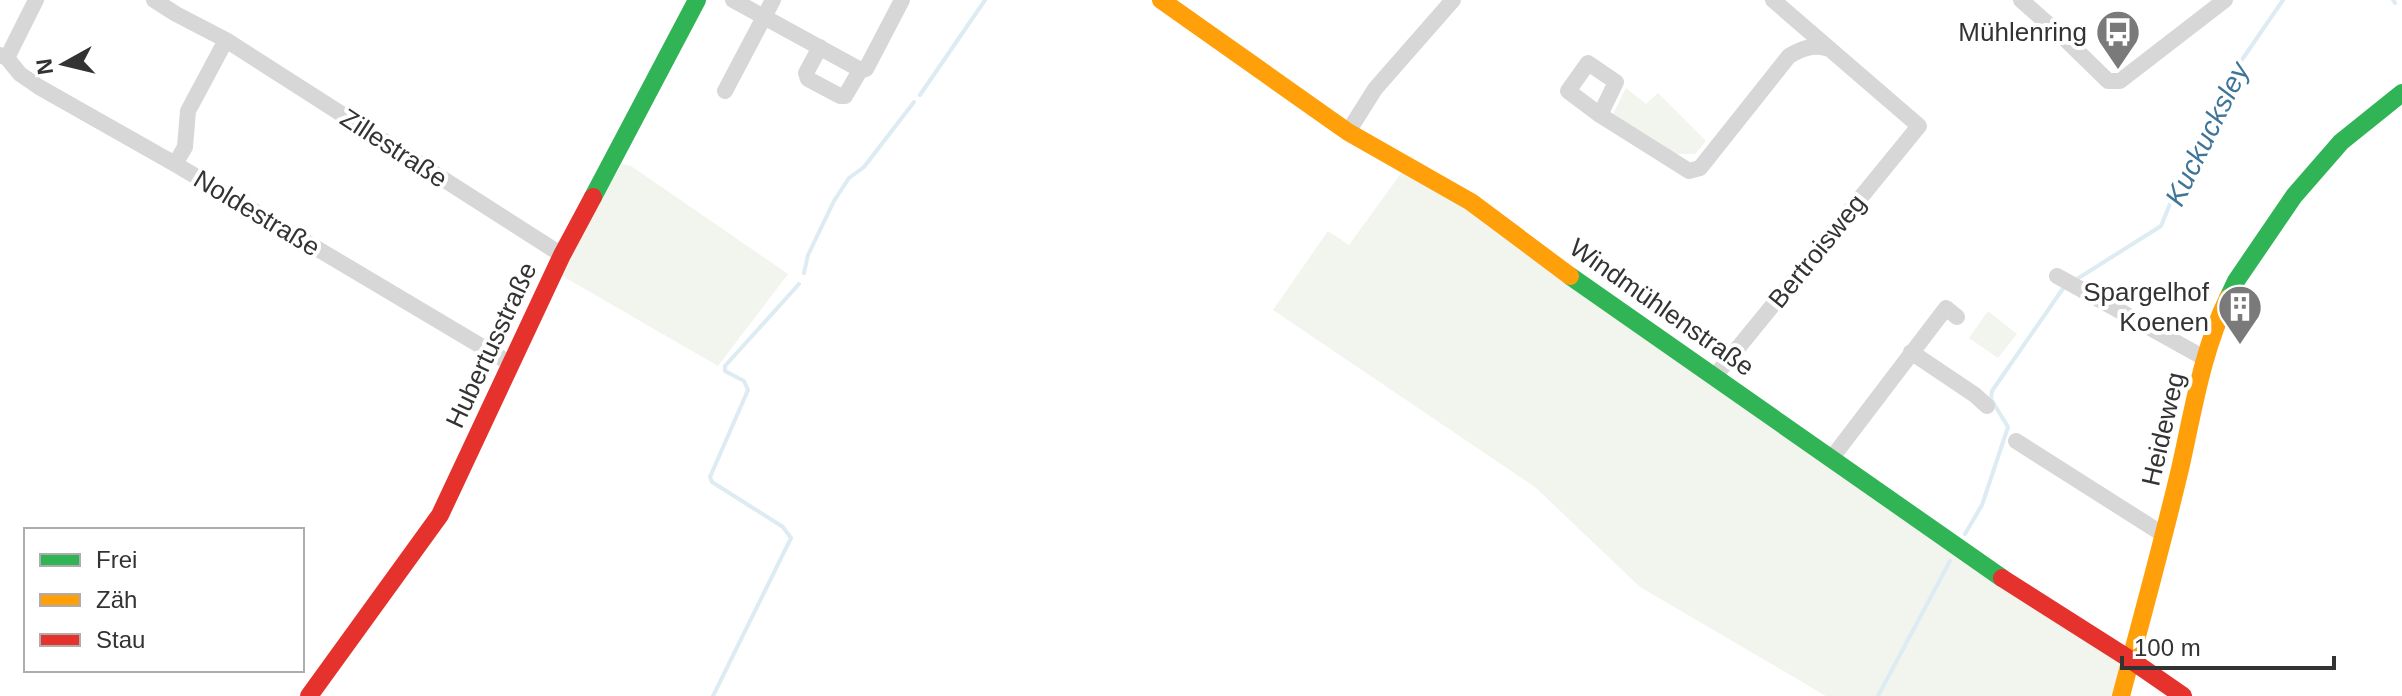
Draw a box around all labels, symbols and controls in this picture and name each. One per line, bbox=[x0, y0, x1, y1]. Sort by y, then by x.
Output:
bus stop icon: Mühlenring bbox=[2094, 8, 2142, 71]
place label: Mühlenring bbox=[1958, 17, 2087, 47]
north arrow bbox=[24, 24, 104, 104]
water label: Kuckucksley bbox=[2159, 55, 2256, 211]
text: N bbox=[31, 57, 58, 76]
street label: Zillestraße bbox=[335, 102, 453, 194]
street label: Noldestraße bbox=[189, 164, 325, 262]
street label: Bertroisweg bbox=[1762, 188, 1872, 314]
street label: Windmühlenstraße bbox=[1564, 232, 1760, 382]
street label: Hubertusstraße bbox=[440, 257, 542, 433]
place label: Spargelhof Koenen bbox=[2083, 277, 2210, 337]
building icon: Spargelhof Koenen bbox=[2216, 283, 2264, 346]
street label: Heideweg bbox=[2135, 369, 2191, 489]
legend bbox=[24, 528, 304, 672]
text: Frei bbox=[96, 546, 137, 573]
text: Zäh bbox=[96, 586, 137, 613]
scale bar bbox=[2122, 620, 2334, 670]
text: Stau bbox=[96, 626, 145, 653]
text: 100 m bbox=[2134, 634, 2201, 661]

